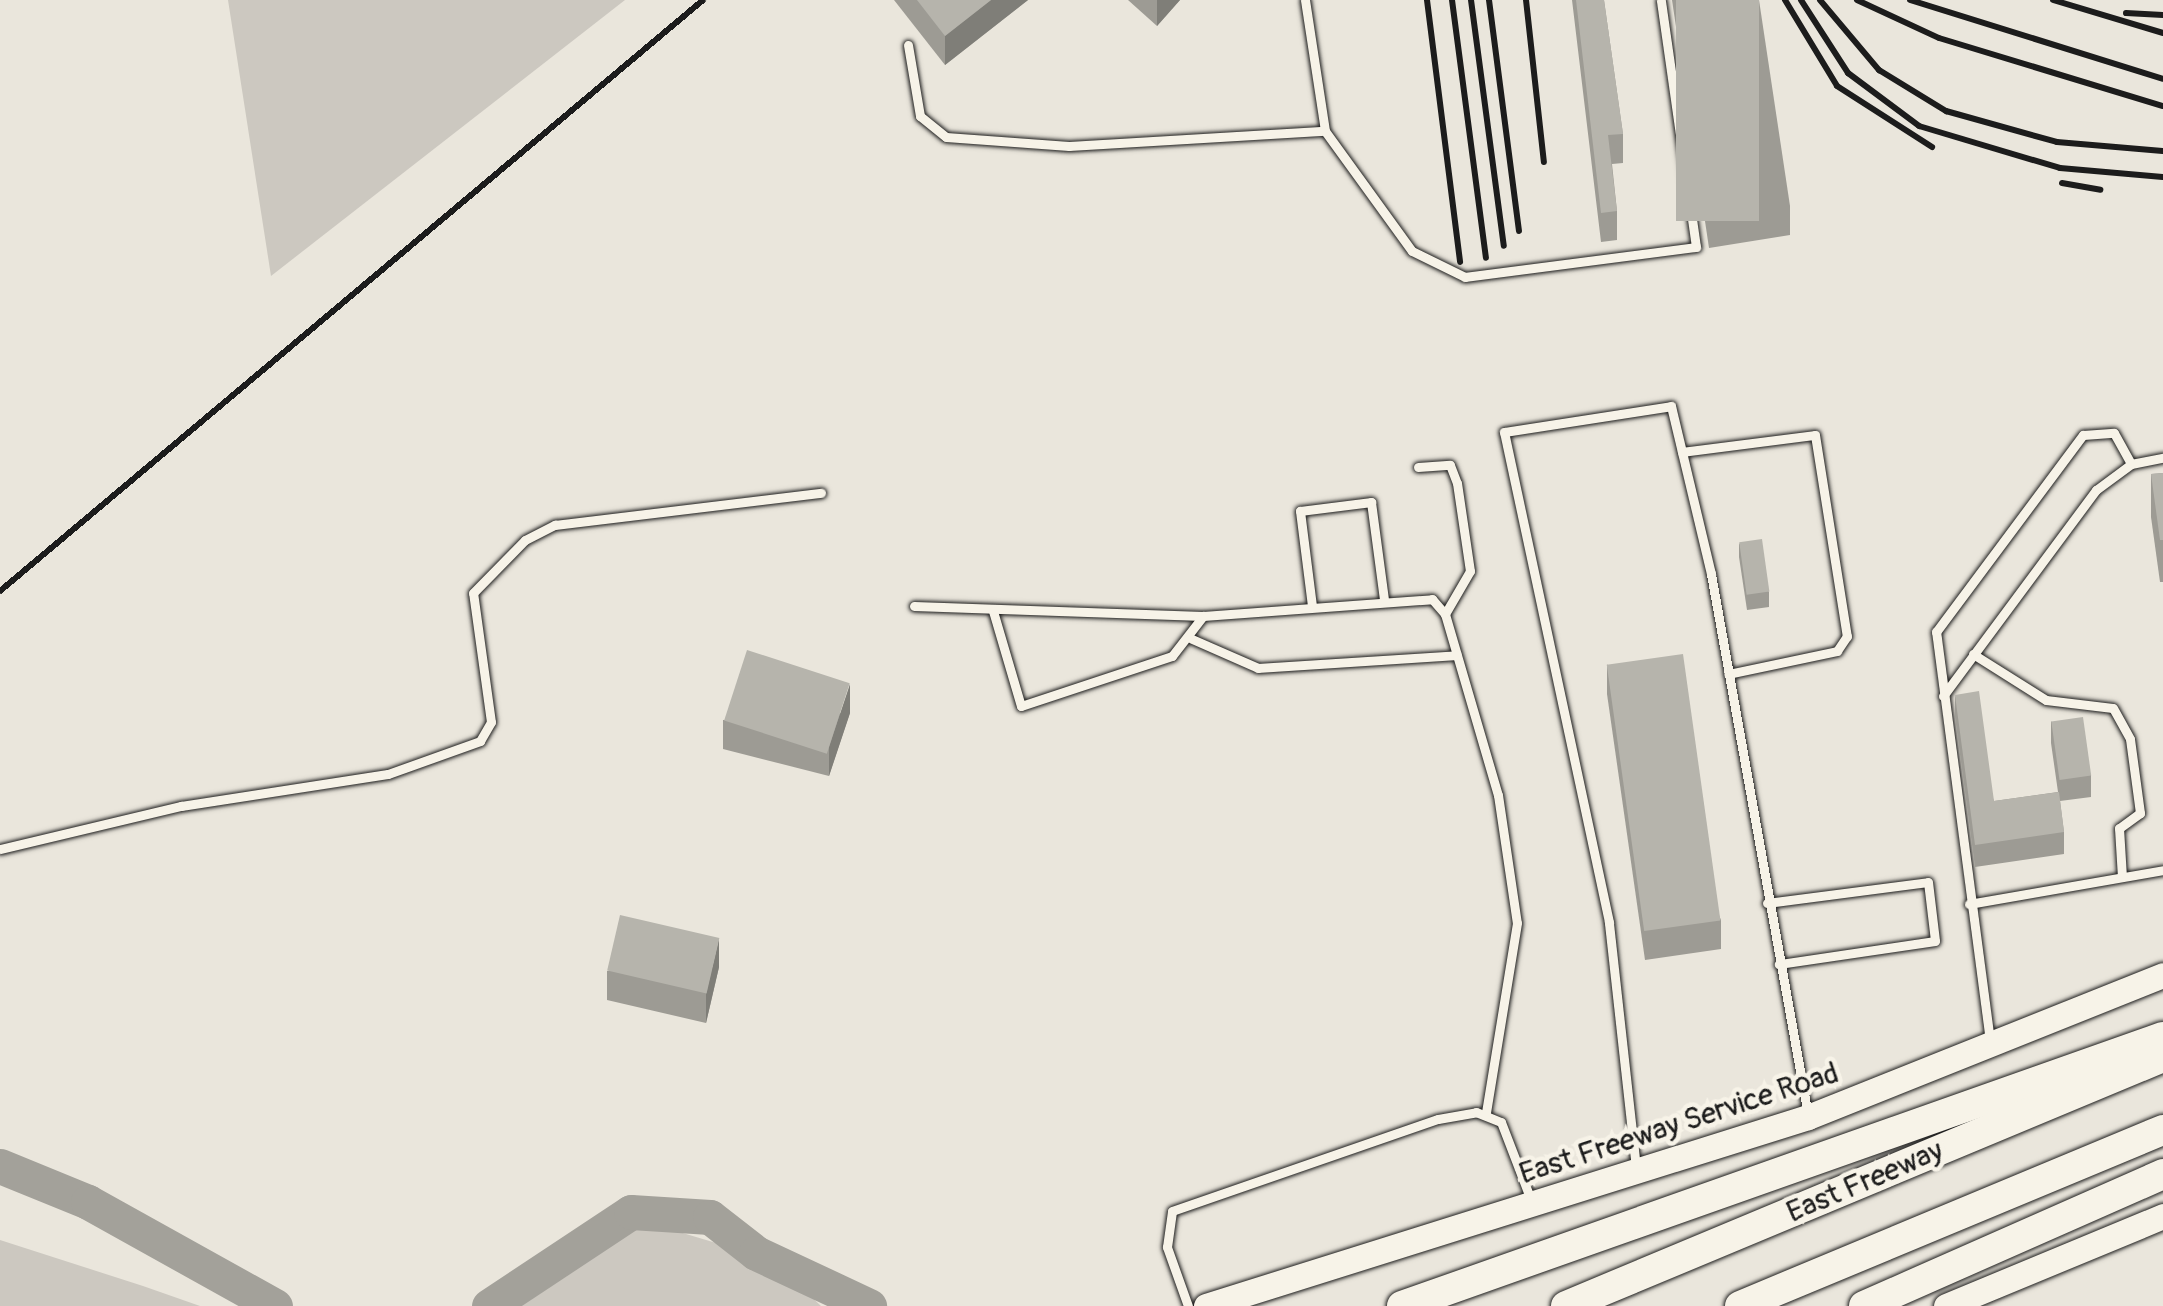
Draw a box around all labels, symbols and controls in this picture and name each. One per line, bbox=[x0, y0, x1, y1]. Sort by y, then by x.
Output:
street label: East Freeway Service Road bbox=[1515, 1055, 1843, 1193]
street label: East Freeway bbox=[1781, 1133, 1949, 1231]

